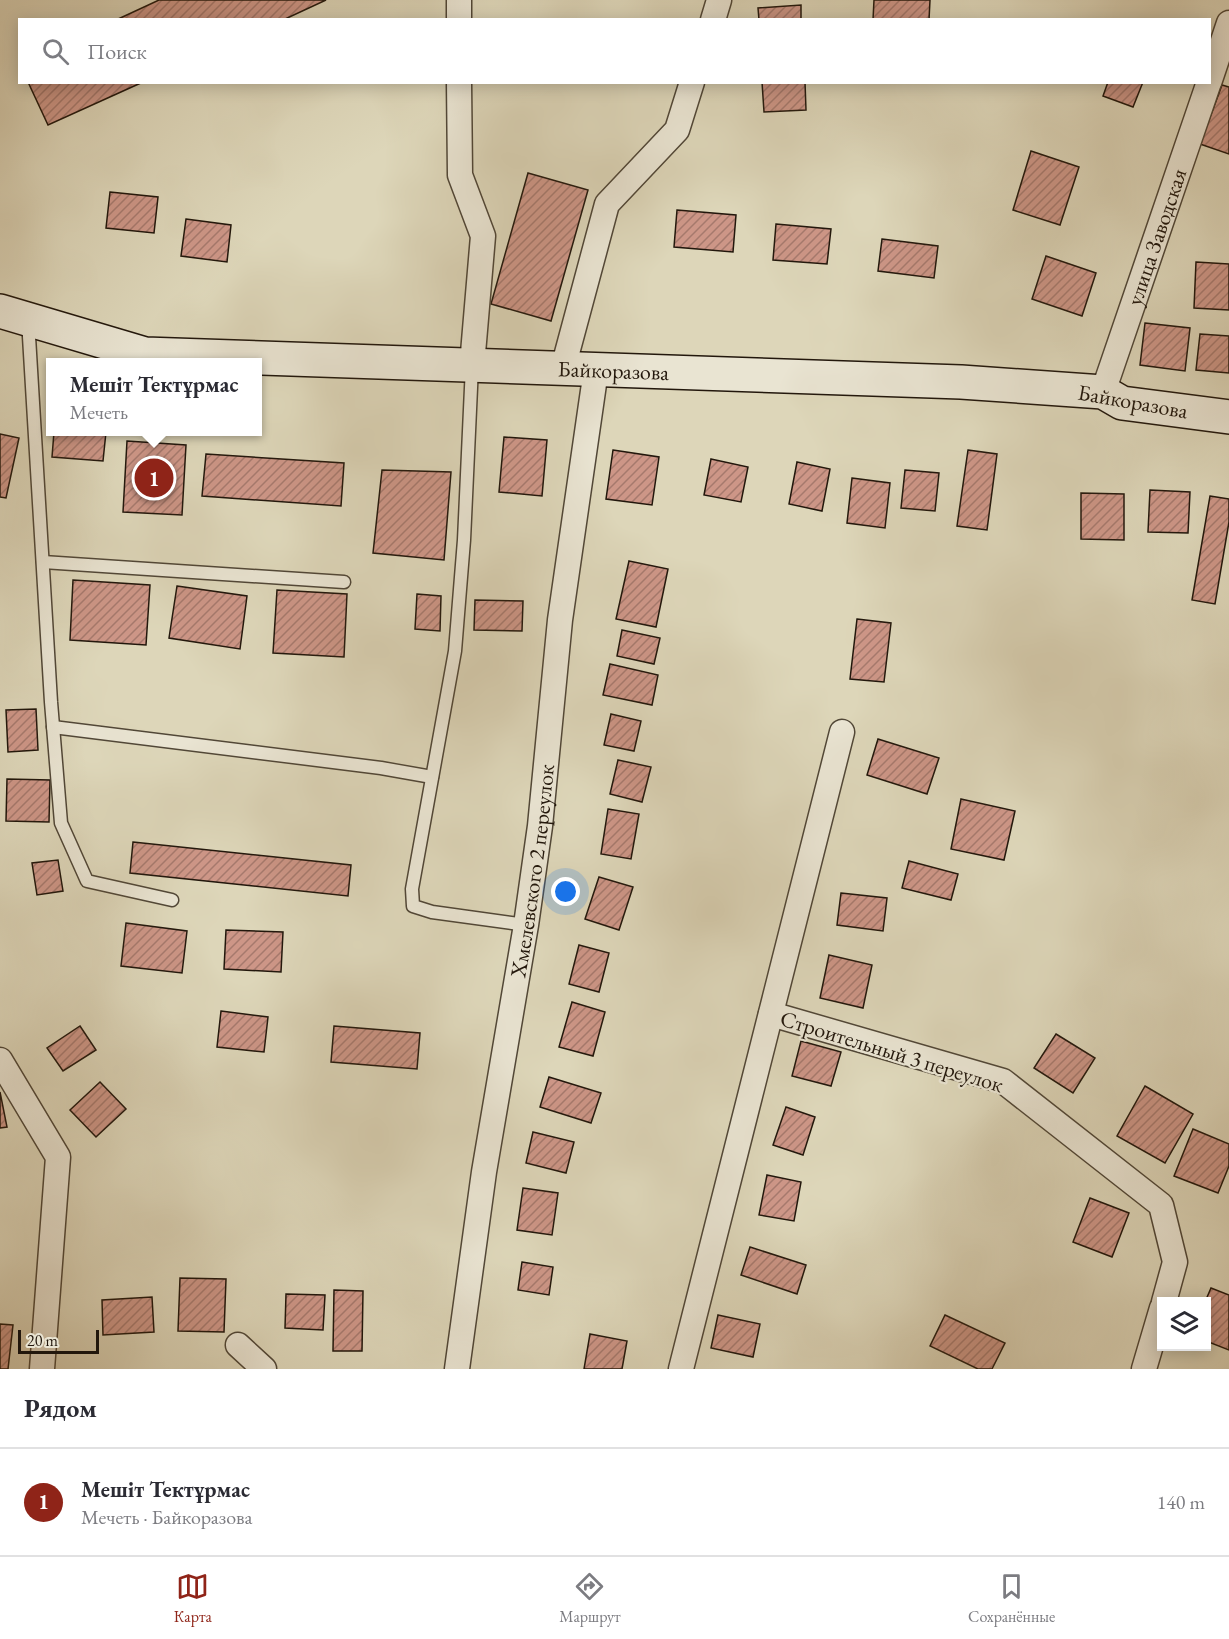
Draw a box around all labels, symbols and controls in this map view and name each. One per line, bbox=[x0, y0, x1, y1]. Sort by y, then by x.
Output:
search box bbox=[18, 18, 1211, 84]
icon: search bbox=[39, 35, 72, 68]
text: Поиск bbox=[87, 37, 147, 66]
street label: улица Заводская bbox=[1120, 165, 1193, 309]
street label: Байкоразова bbox=[557, 354, 670, 387]
popup bbox=[46, 358, 262, 436]
text: Мешіт Тектұрмас bbox=[70, 370, 238, 399]
street label: Байкоразова bbox=[1076, 378, 1190, 425]
text: Мечеть bbox=[70, 399, 128, 425]
pin: 1 bbox=[134, 456, 174, 500]
street label: Хмелевского 2 переулок bbox=[503, 762, 561, 981]
your location bbox=[551, 877, 580, 906]
street label: Строительный 3 переулок bbox=[777, 1004, 1007, 1099]
map controls bbox=[1157, 1297, 1211, 1351]
button: layers bbox=[1157, 1297, 1211, 1351]
scale bar bbox=[18, 1327, 99, 1354]
text: 20 m bbox=[27, 1330, 58, 1351]
text: Рядом bbox=[24, 1391, 97, 1425]
text: Мешіт Тектұрмас bbox=[81, 1475, 250, 1504]
text: 1 bbox=[38, 1489, 49, 1515]
text: 140 m bbox=[1157, 1489, 1205, 1515]
text: Мечеть · Байкоразова bbox=[81, 1504, 253, 1530]
tab: Карта bbox=[174, 1570, 212, 1627]
tab: Маршрут bbox=[559, 1570, 621, 1627]
tab: Сохранённые bbox=[968, 1570, 1055, 1627]

